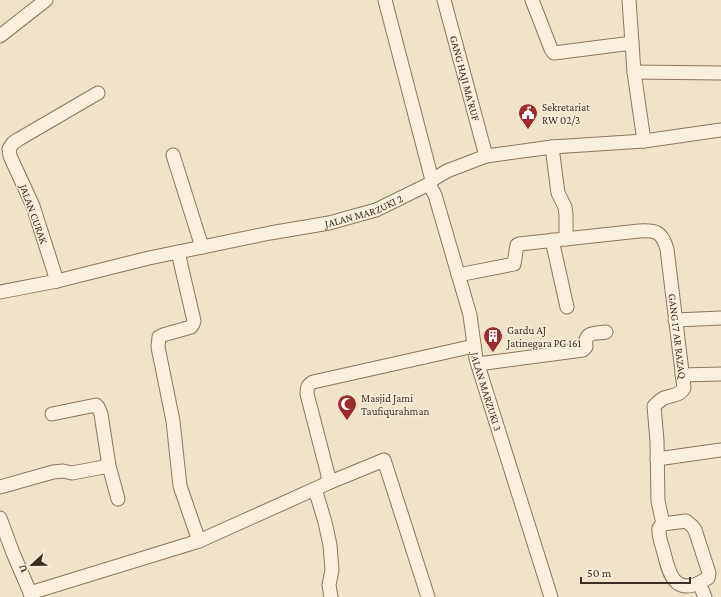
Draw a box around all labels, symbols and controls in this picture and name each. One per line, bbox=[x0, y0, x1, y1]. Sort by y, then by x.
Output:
street label: GANG HAJI MA'RUF bbox=[448, 34, 482, 123]
place label: Sekretariat RW 02/3 bbox=[542, 101, 590, 126]
public building icon: Sekretariat RW 02/3 bbox=[517, 102, 539, 130]
street label: JALAN CURAK bbox=[16, 182, 51, 246]
street label: JALAN MARZUKI 2 bbox=[323, 192, 405, 231]
street label: GANG 17 AR RAZAQ bbox=[666, 293, 689, 380]
place label: Gardu AJ Jatinegara PG 161 bbox=[506, 324, 582, 350]
building icon: Gardu AJ Jatinegara PG 161 bbox=[482, 325, 504, 353]
street label: JALAN MARZUKI 3 bbox=[468, 350, 504, 432]
place label: Masjid Jami Taufiqurahman bbox=[361, 392, 429, 418]
mosque icon: Masjid Jami Taufiqurahman bbox=[336, 393, 358, 421]
north arrow bbox=[12, 545, 52, 585]
scale bar bbox=[581, 559, 690, 585]
text: U bbox=[16, 563, 30, 574]
text: 50 m bbox=[587, 566, 612, 580]

